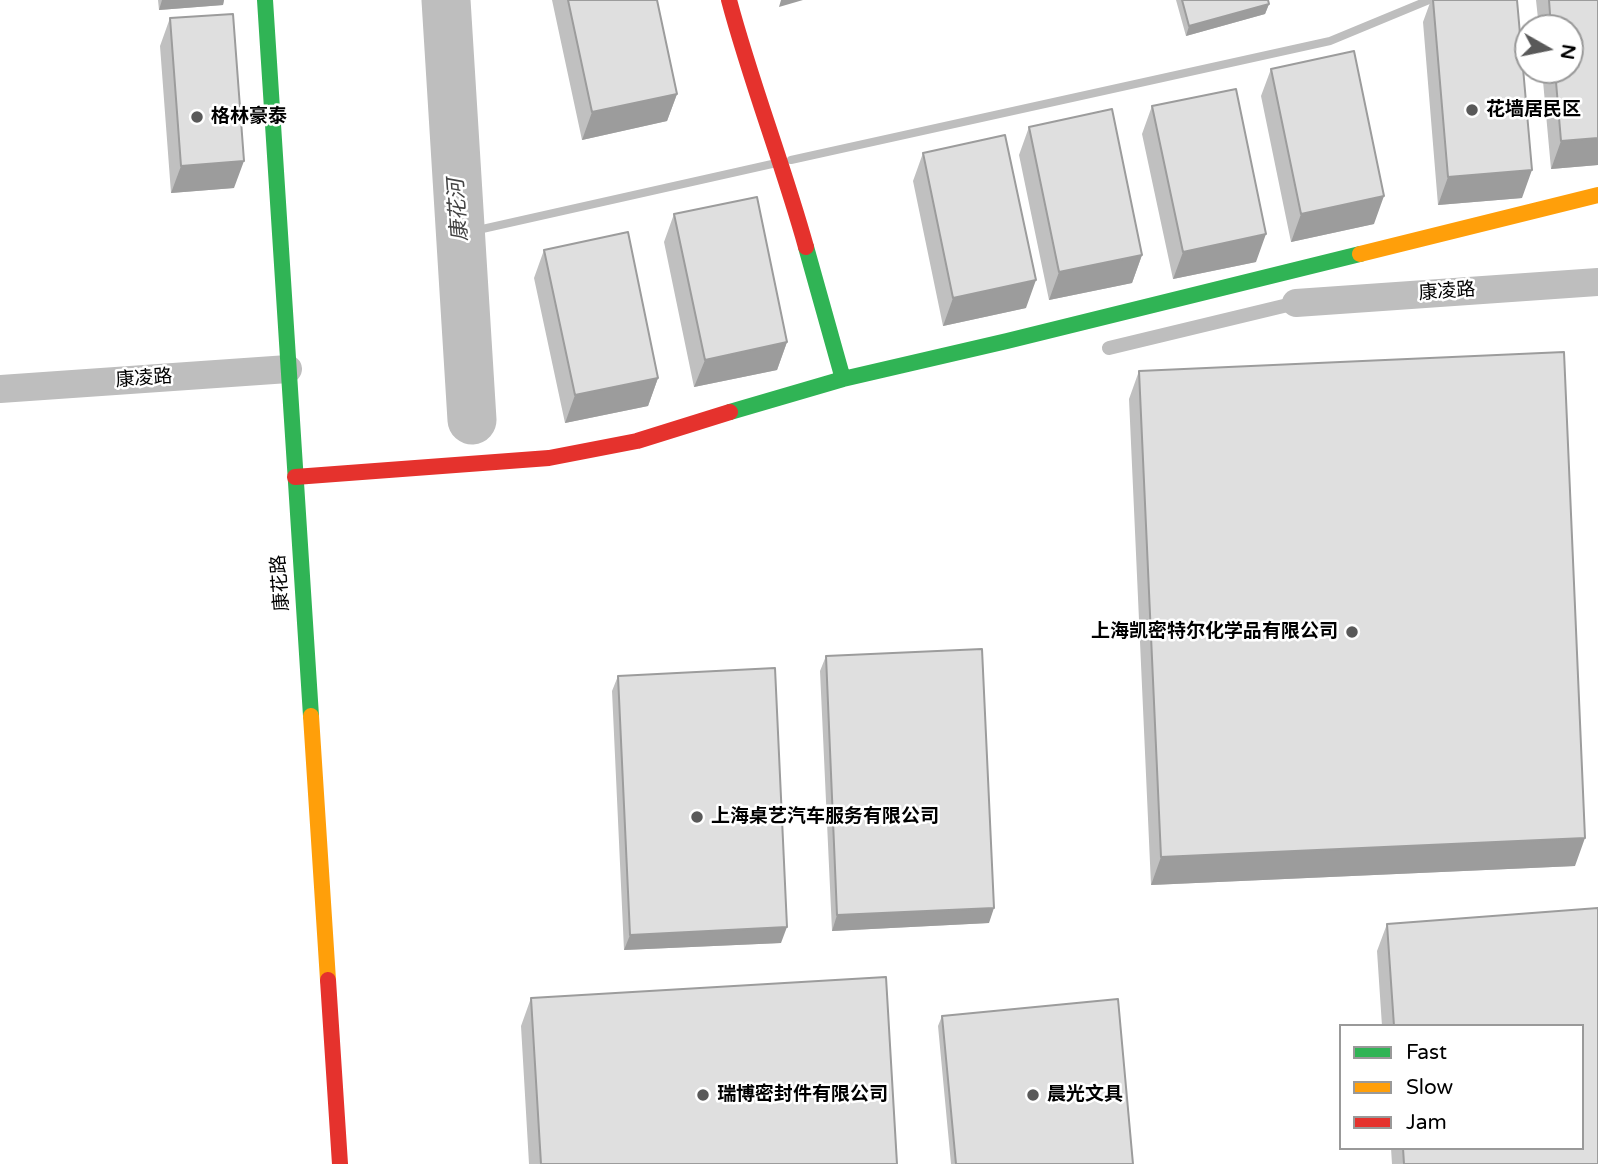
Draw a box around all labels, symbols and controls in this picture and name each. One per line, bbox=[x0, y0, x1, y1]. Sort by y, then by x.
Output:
north arrow bbox=[1514, 14, 1584, 84]
text: N bbox=[1556, 43, 1580, 61]
place label: 花墙居民区 bbox=[1486, 99, 1581, 121]
marker: 花墙居民区 bbox=[1464, 102, 1480, 118]
place label: 格林豪泰 bbox=[211, 106, 287, 128]
marker: 格林豪泰 bbox=[189, 109, 205, 125]
water label: 康花河 bbox=[444, 178, 474, 242]
street label: 康凌路 bbox=[1418, 279, 1476, 305]
street label: 康凌路 bbox=[115, 366, 173, 392]
street label: 康花路 bbox=[268, 554, 294, 612]
place label: 上海凯密特尔化学品有限公司 bbox=[1091, 621, 1338, 643]
marker: 上海凯密特尔化学品有限公司 bbox=[1344, 624, 1360, 640]
place label: 上海桌艺汽车服务有限公司 bbox=[711, 806, 939, 828]
marker: 上海桌艺汽车服务有限公司 bbox=[689, 809, 705, 825]
legend bbox=[1339, 1024, 1584, 1150]
text: Fast bbox=[1406, 1040, 1447, 1065]
text: Slow bbox=[1406, 1075, 1453, 1100]
place label: 瑞博密封件有限公司 bbox=[717, 1084, 888, 1106]
place label: 晨光文具 bbox=[1047, 1084, 1123, 1106]
marker: 瑞博密封件有限公司 bbox=[695, 1087, 711, 1103]
marker: 晨光文具 bbox=[1025, 1087, 1041, 1103]
text: Jam bbox=[1406, 1110, 1447, 1135]

